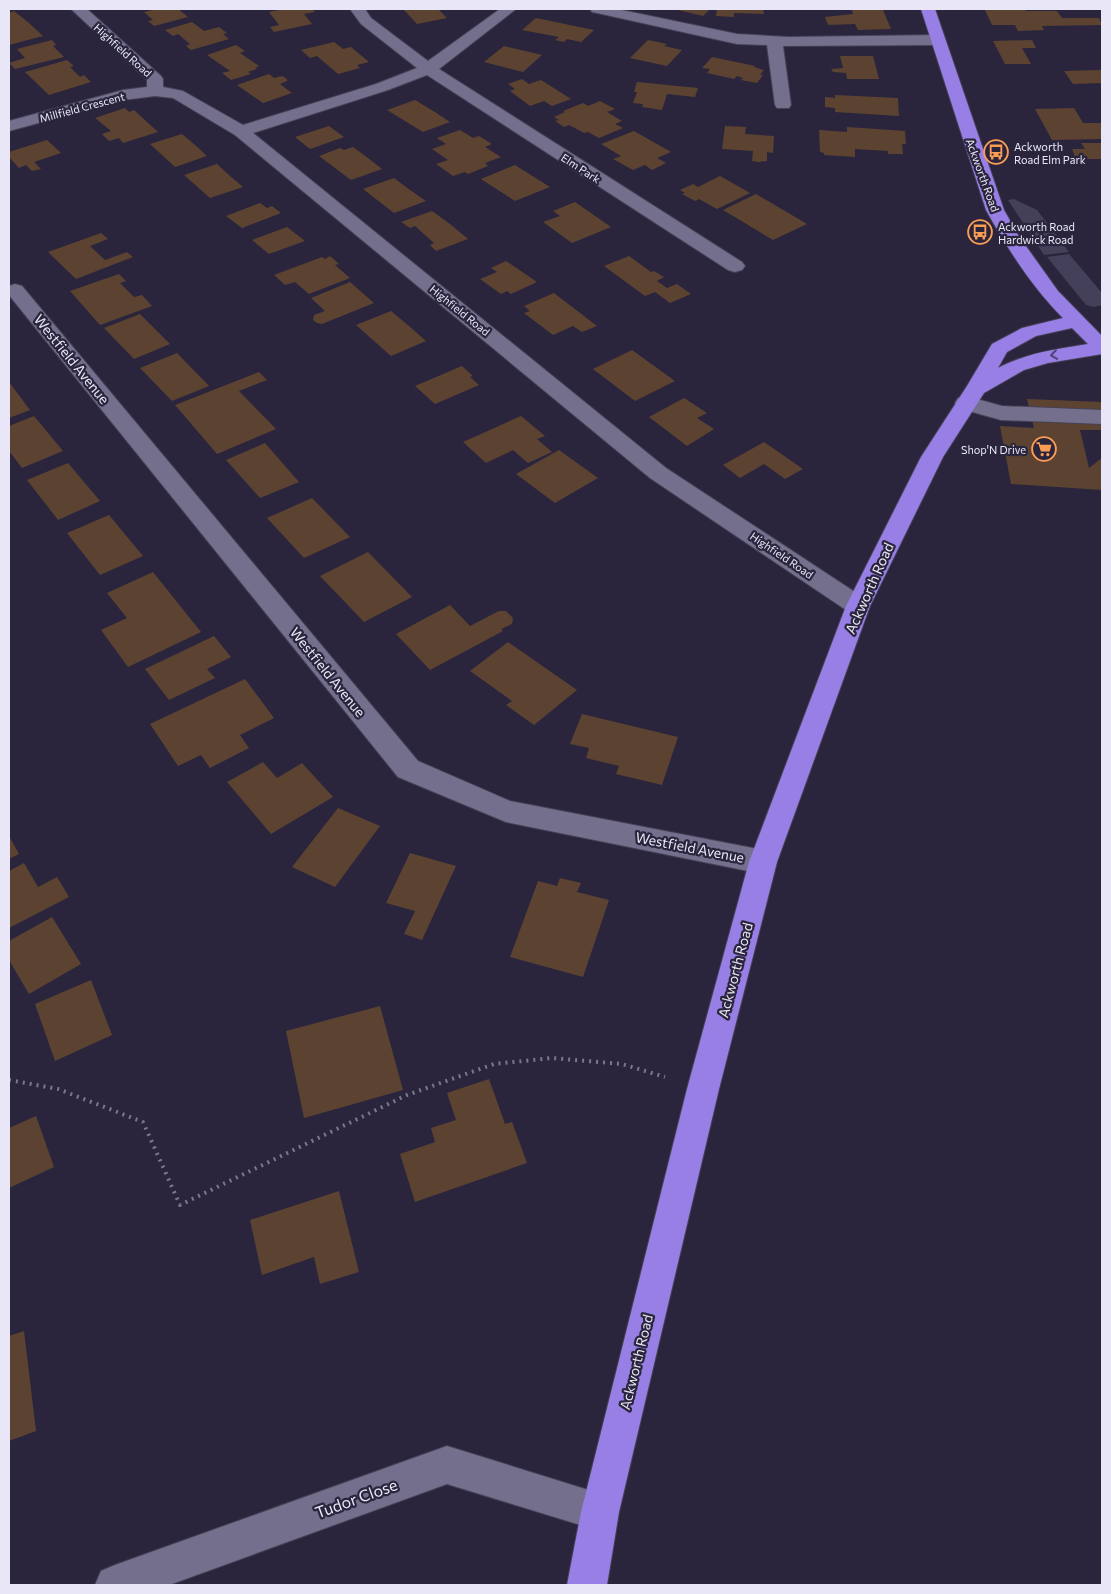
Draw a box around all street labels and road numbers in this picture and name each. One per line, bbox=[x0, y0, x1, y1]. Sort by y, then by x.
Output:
street label: Highfield Road bbox=[91, 21, 155, 79]
street label: Millfield Crescent bbox=[38, 89, 127, 125]
street label: Ackworth Road bbox=[964, 137, 1002, 213]
street label: Elm Park bbox=[559, 151, 603, 185]
street label: Highfield Road bbox=[427, 282, 493, 338]
street label: Westfield Avenue bbox=[31, 311, 113, 407]
street label: Highfield Road bbox=[748, 529, 816, 581]
street label: Ackworth Road bbox=[841, 540, 897, 636]
street label: Westfield Avenue bbox=[287, 624, 369, 720]
street label: Westfield Avenue bbox=[634, 828, 746, 866]
street label: Ackworth Road bbox=[714, 921, 756, 1019]
street label: Ackworth Road bbox=[616, 1312, 656, 1412]
street label: Tudor Close bbox=[312, 1474, 400, 1522]

